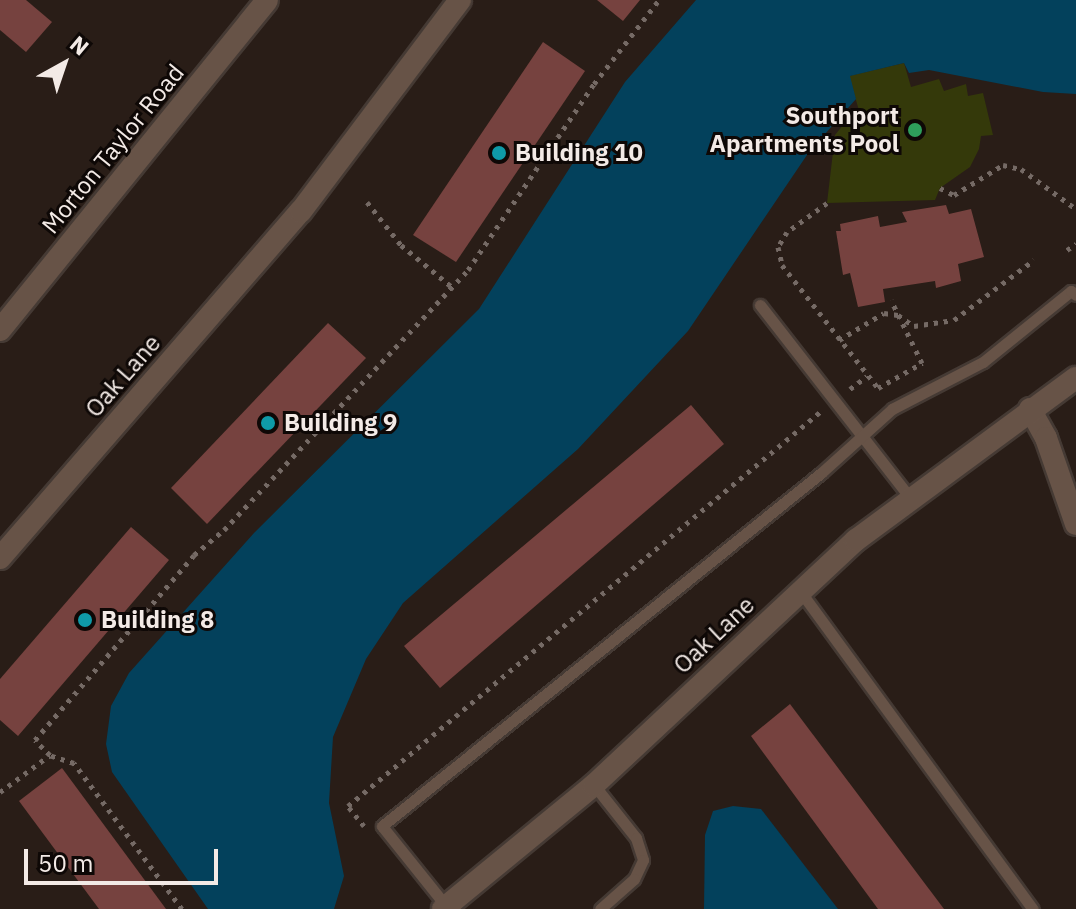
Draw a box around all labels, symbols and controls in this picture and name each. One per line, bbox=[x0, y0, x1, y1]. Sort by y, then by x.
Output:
north arrow bbox=[24, 24, 104, 104]
text: N bbox=[64, 29, 95, 61]
street label: Morton Taylor Road bbox=[36, 59, 190, 239]
place label: Southport Apartments Pool bbox=[710, 102, 899, 158]
marker: Southport Apartments Pool bbox=[906, 121, 924, 139]
place label: Building 10 bbox=[515, 139, 643, 167]
marker: Building 10 bbox=[490, 144, 508, 162]
street label: Oak Lane bbox=[79, 329, 167, 423]
place label: Building 9 bbox=[284, 409, 398, 437]
marker: Building 9 bbox=[259, 414, 277, 432]
street label: Oak Lane bbox=[668, 590, 760, 680]
place label: Building 8 bbox=[101, 606, 215, 634]
marker: Building 8 bbox=[76, 611, 94, 629]
scale bar bbox=[28, 833, 222, 883]
text: 50 m bbox=[38, 847, 93, 879]

